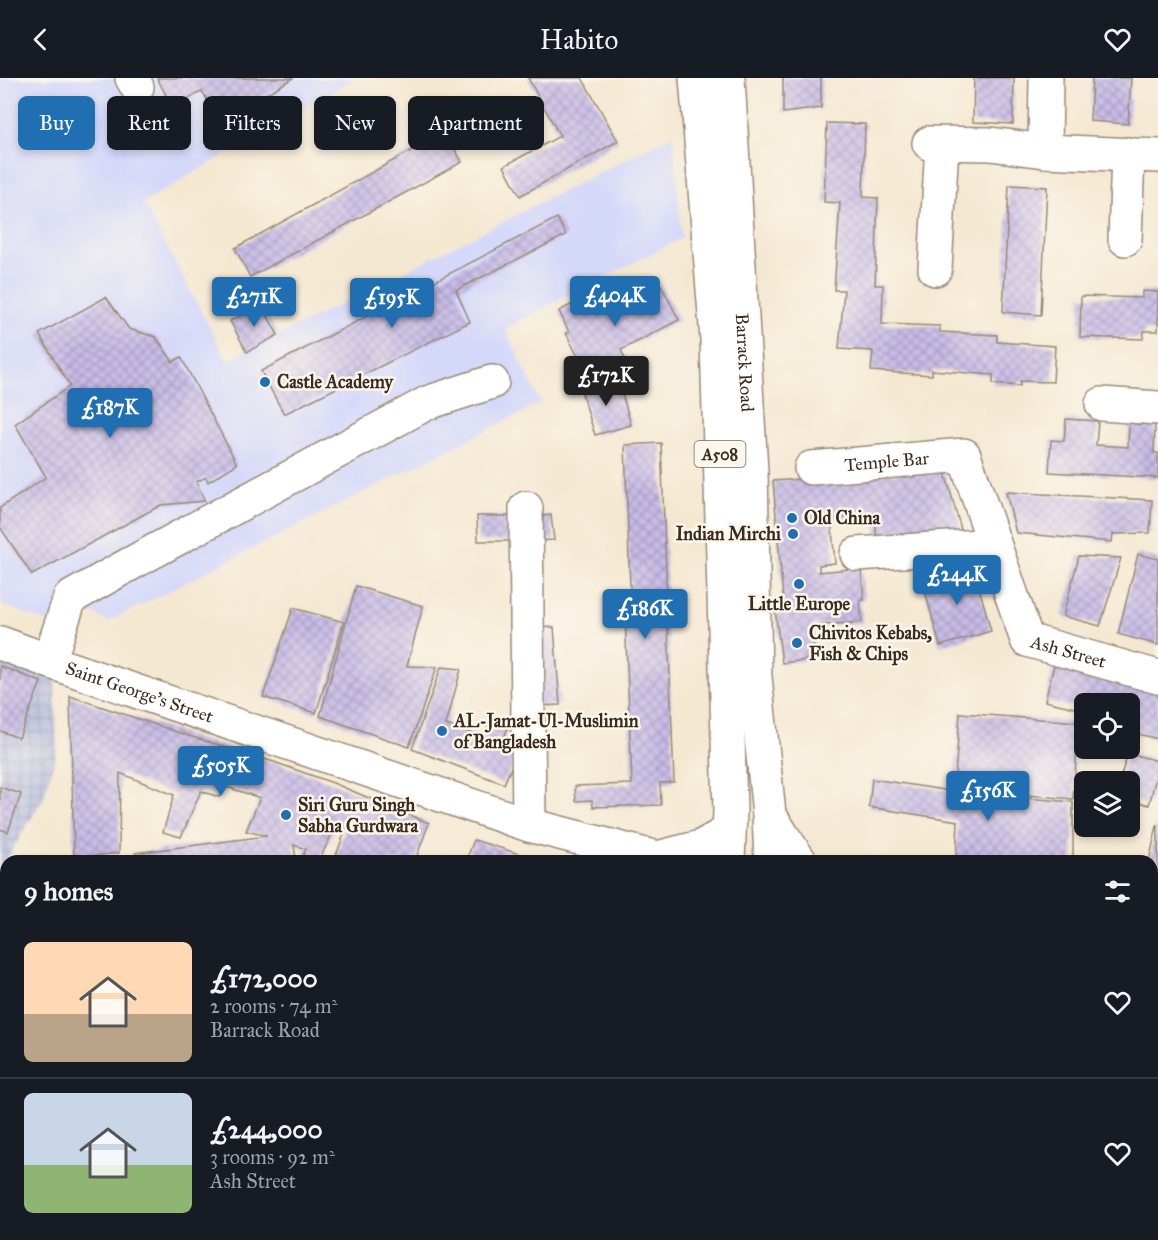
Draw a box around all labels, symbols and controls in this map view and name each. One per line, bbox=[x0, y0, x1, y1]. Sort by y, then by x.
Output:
icon: back bbox=[24, 23, 57, 56]
text: Habito bbox=[540, 23, 618, 56]
icon: heart bbox=[1101, 23, 1134, 56]
chip: Buy bbox=[18, 96, 95, 150]
chip: Rent bbox=[107, 96, 191, 150]
chip: Filters bbox=[203, 96, 302, 150]
chip: New bbox=[314, 96, 396, 150]
chip: Apartment bbox=[408, 96, 544, 150]
pin: £404K bbox=[573, 276, 657, 327]
pin: £271K bbox=[212, 277, 296, 328]
pin: £195K bbox=[350, 278, 434, 329]
text: £404K bbox=[584, 283, 646, 307]
text: £271K bbox=[226, 284, 282, 308]
text: £195K bbox=[364, 285, 420, 309]
street label: Barrack Road bbox=[731, 313, 759, 413]
pin: £172K bbox=[564, 356, 648, 407]
text: £172K bbox=[578, 363, 634, 387]
place label: Castle Academy bbox=[277, 371, 395, 394]
marker: Castle Academy bbox=[258, 375, 272, 389]
pin: £187K bbox=[68, 388, 152, 439]
text: £187K bbox=[81, 395, 139, 419]
road number: A508 bbox=[694, 441, 746, 467]
street label: Temple Bar bbox=[843, 447, 930, 476]
place label: Old China bbox=[804, 507, 880, 529]
marker: Old China bbox=[785, 511, 799, 525]
place label: Indian Mirchi bbox=[676, 523, 782, 545]
marker: Indian Mirchi bbox=[786, 527, 800, 541]
pin: £244K bbox=[915, 555, 999, 606]
text: £244K bbox=[927, 562, 987, 586]
marker: Little Europe bbox=[792, 577, 806, 591]
pin: £186K bbox=[603, 589, 687, 640]
place label: Little Europe bbox=[748, 593, 850, 616]
text: £186K bbox=[617, 596, 673, 620]
place label: Chivitos Kebabs, Fish & Chips bbox=[809, 622, 932, 666]
street label: Ash Street bbox=[1027, 630, 1109, 673]
marker: Chivitos Kebabs, Fish & Chips bbox=[790, 636, 804, 650]
street label: Saint George's Street bbox=[63, 657, 217, 728]
map controls bbox=[1074, 693, 1140, 837]
button: locate bbox=[1074, 693, 1140, 759]
place label: AL-Jamat-Ul-Muslimin of Bangladesh bbox=[453, 710, 639, 754]
marker: AL-Jamat-Ul-Muslimin of Bangladesh bbox=[435, 724, 449, 738]
pin: £505K bbox=[179, 746, 263, 797]
text: £505K bbox=[192, 753, 250, 777]
pin: £156K bbox=[946, 771, 1030, 822]
button: layers bbox=[1074, 771, 1140, 837]
text: £156K bbox=[960, 778, 1016, 802]
place label: Siri Guru Singh Sabha Gurdwara bbox=[298, 794, 419, 837]
marker: Siri Guru Singh Sabha Gurdwara bbox=[279, 808, 293, 822]
text: 9 homes bbox=[24, 875, 113, 907]
icon: filters bbox=[1101, 875, 1134, 908]
text: £172,000 bbox=[210, 962, 318, 994]
icon: home bbox=[72, 966, 144, 1038]
icon: heart bbox=[1101, 986, 1134, 1019]
text: 2 rooms · 74 m² bbox=[210, 994, 337, 1018]
text: Barrack Road bbox=[210, 1018, 320, 1042]
text: £244,000 bbox=[210, 1113, 323, 1145]
icon: home bbox=[72, 1117, 144, 1189]
icon: heart bbox=[1101, 1137, 1134, 1170]
text: 3 rooms · 92 m² bbox=[210, 1145, 335, 1169]
text: Ash Street bbox=[210, 1169, 296, 1193]

